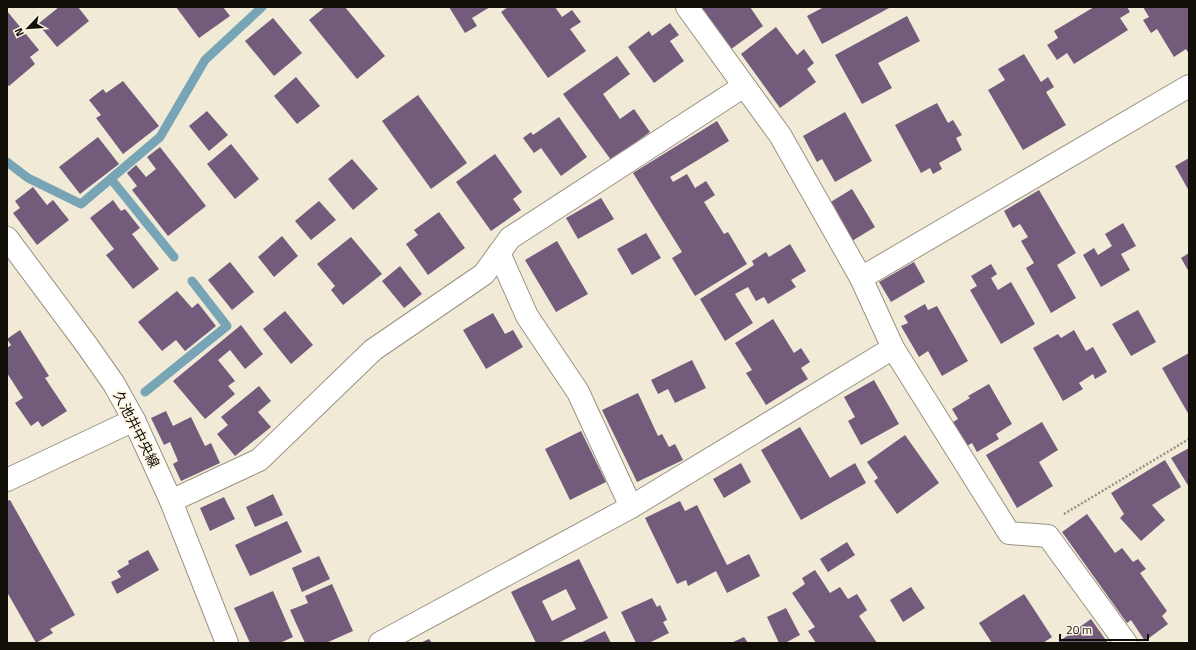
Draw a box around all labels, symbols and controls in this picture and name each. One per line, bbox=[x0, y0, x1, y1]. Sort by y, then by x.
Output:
north arrow bbox=[8, 8, 48, 48]
text: N bbox=[10, 25, 28, 39]
street label: 久池井中央線 bbox=[109, 387, 165, 471]
scale bar bbox=[1060, 616, 1148, 642]
text: 20 m bbox=[1066, 620, 1092, 639]

